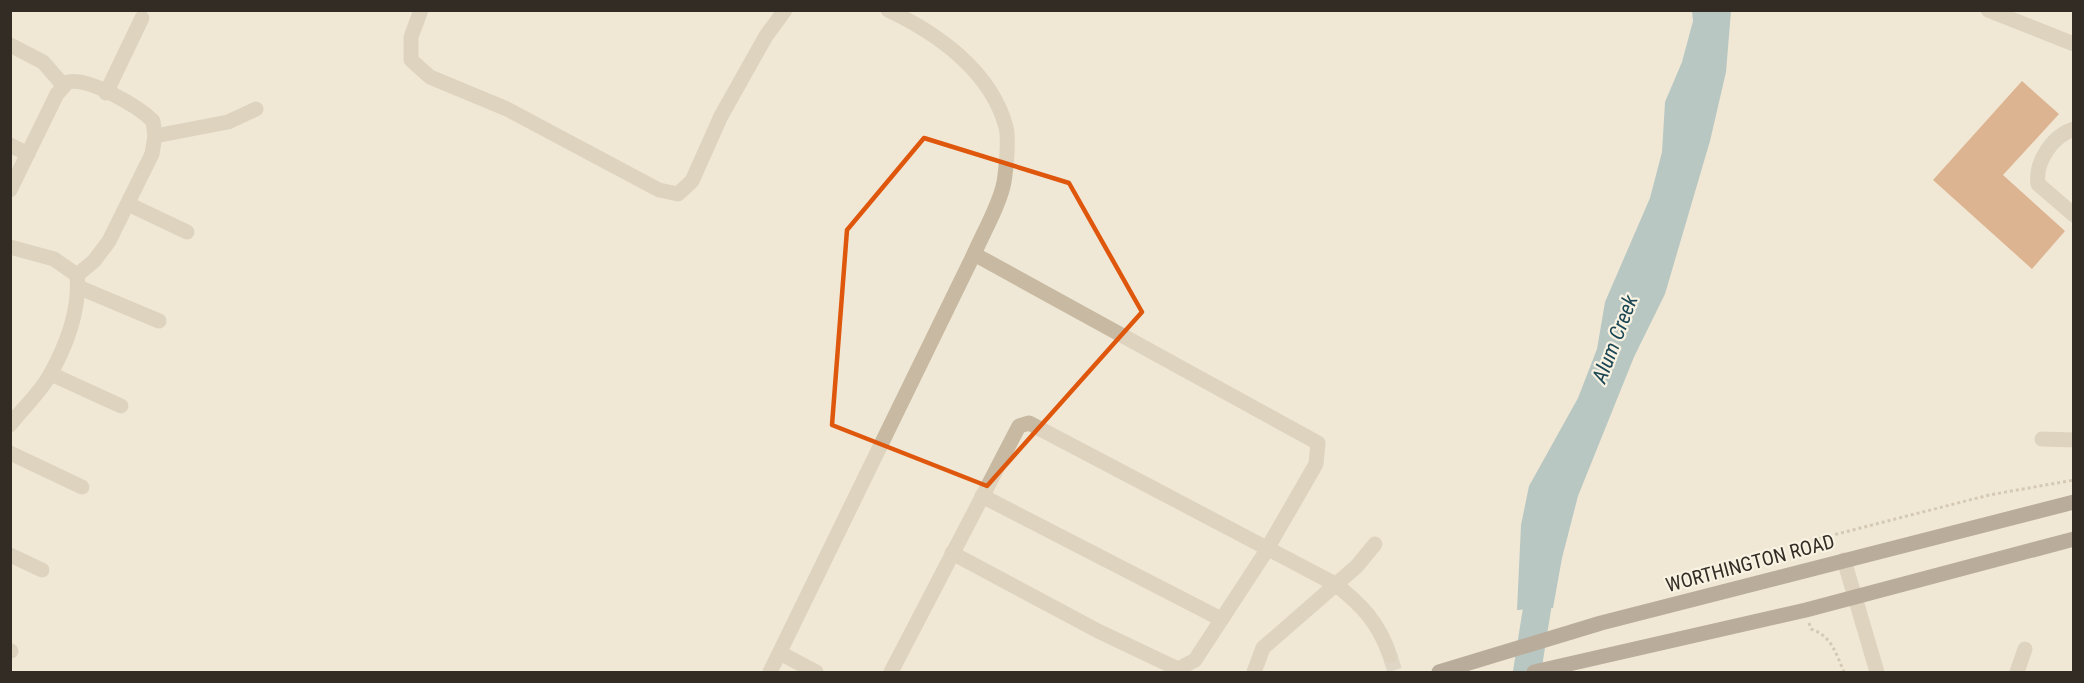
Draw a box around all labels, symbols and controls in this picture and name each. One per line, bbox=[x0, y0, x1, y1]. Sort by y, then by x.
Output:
water label: Alum Creek bbox=[1587, 291, 1643, 387]
street label: WORTHINGTON ROAD bbox=[1663, 529, 1837, 597]

